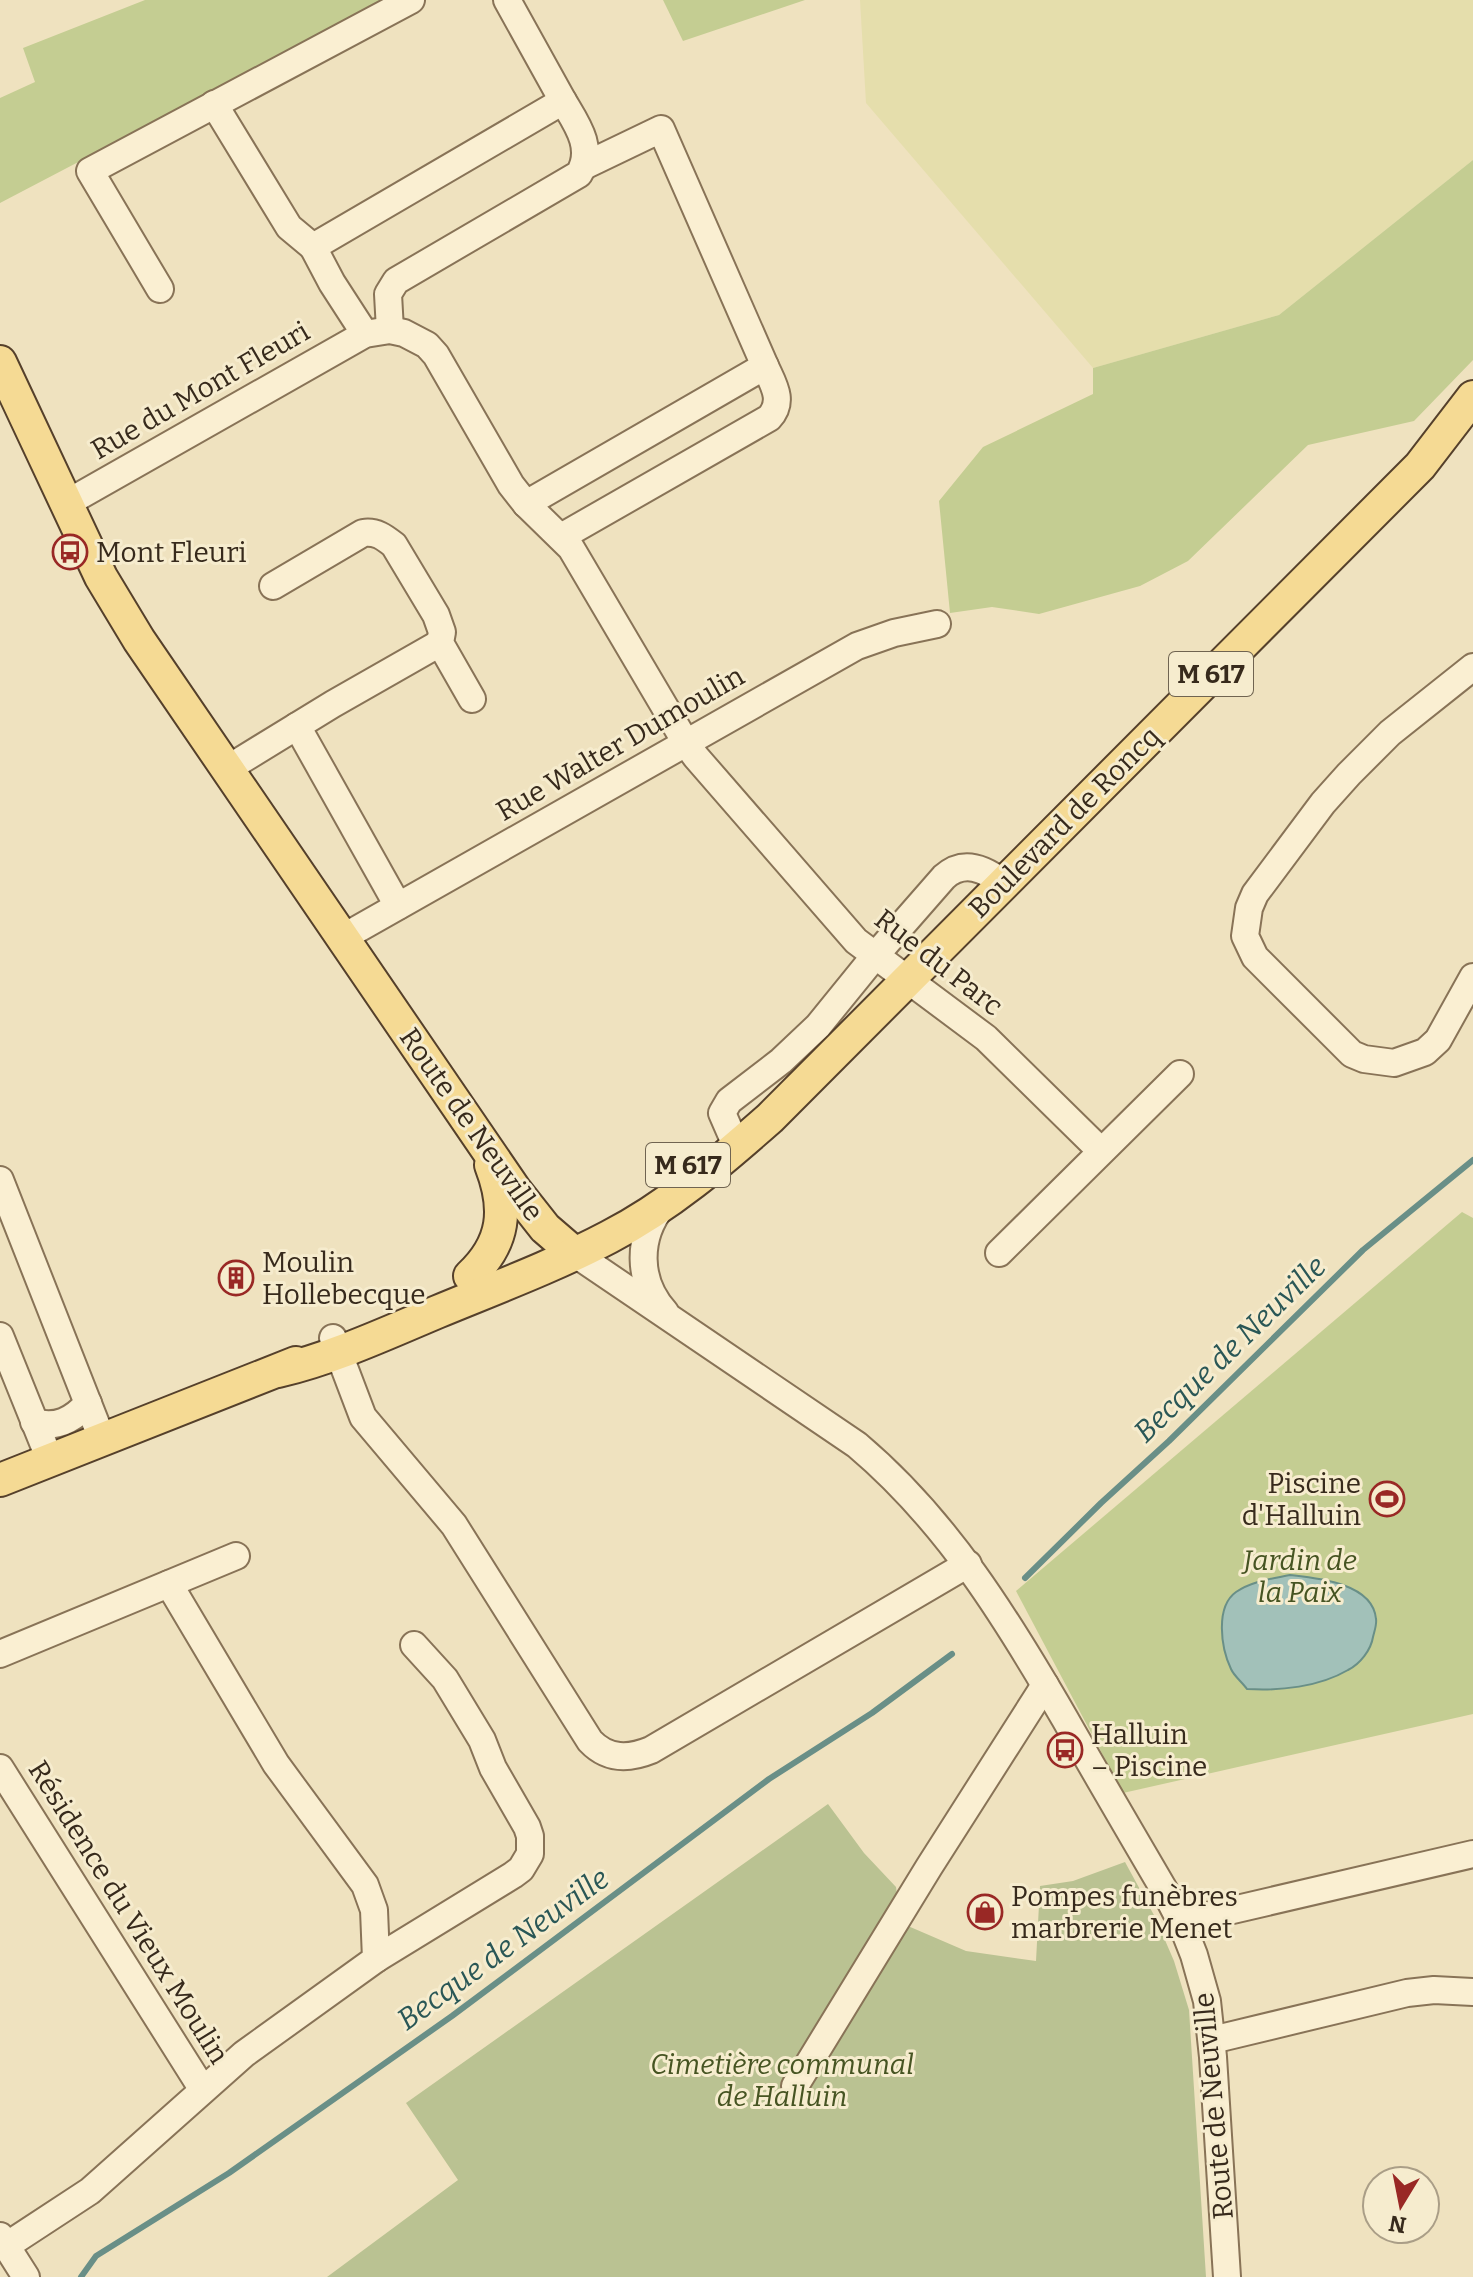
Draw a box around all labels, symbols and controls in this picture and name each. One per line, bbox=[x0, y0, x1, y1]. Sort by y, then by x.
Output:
street label: Rue du Mont Fleuri bbox=[85, 315, 315, 466]
bus stop icon: Mont Fleuri bbox=[51, 533, 89, 571]
place label: Mont Fleuri bbox=[96, 536, 247, 569]
road number: M 617 bbox=[1169, 652, 1253, 696]
street label: Rue Walter Dumoulin bbox=[491, 659, 750, 828]
street label: Boulevard de Roncq bbox=[962, 720, 1167, 925]
street label: Rue du Parc bbox=[868, 902, 1009, 1023]
street label: Route de Neuville bbox=[393, 1021, 550, 1227]
road number: M 617 bbox=[646, 1143, 730, 1187]
place label: Moulin Hollebecque bbox=[262, 1246, 426, 1311]
water label: Becque de Neuville bbox=[1127, 1248, 1333, 1450]
building icon: Moulin Hollebecque bbox=[217, 1259, 255, 1297]
place label: Piscine d'Halluin bbox=[1242, 1467, 1361, 1532]
sports icon: Piscine d'Halluin bbox=[1368, 1480, 1406, 1518]
park label: Jardin de la Paix bbox=[1240, 1544, 1357, 1609]
place label: Halluin – Piscine bbox=[1091, 1718, 1207, 1783]
bus stop icon: Halluin – Piscine bbox=[1046, 1731, 1084, 1769]
street label: Résidence du Vieux Moulin bbox=[22, 1755, 236, 2070]
water label: Becque de Neuville bbox=[390, 1860, 616, 2038]
place label: Pompes funèbres marbrerie Menet bbox=[1011, 1880, 1238, 1945]
shop icon: Pompes funèbres marbrerie Menet bbox=[966, 1893, 1004, 1931]
street label: Route de Neuville bbox=[1187, 1991, 1240, 2221]
park label: Cimetière communal de Halluin bbox=[650, 2048, 914, 2113]
north arrow bbox=[1361, 2165, 1441, 2245]
text: N bbox=[1387, 2209, 1408, 2239]

